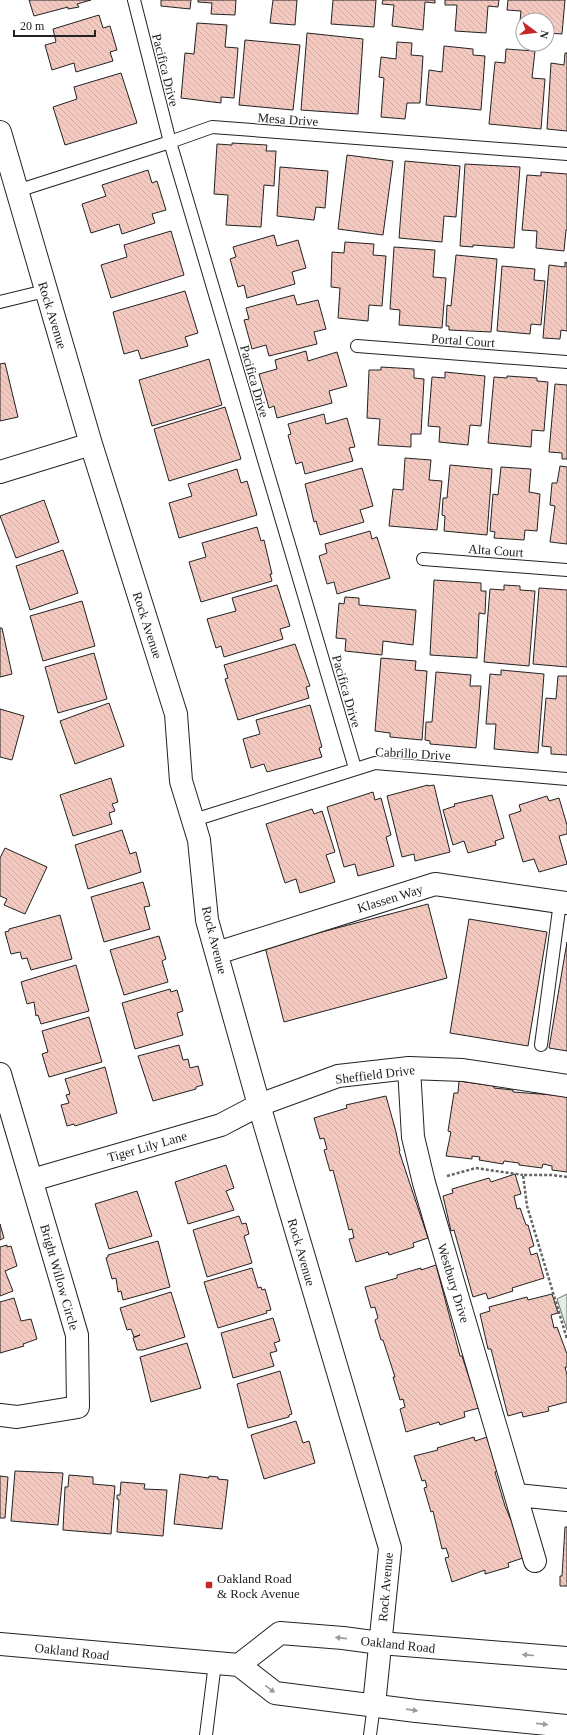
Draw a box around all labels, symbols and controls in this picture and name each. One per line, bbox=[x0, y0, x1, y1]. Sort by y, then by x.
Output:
scale bar bbox=[14, 12, 95, 38]
north arrow bbox=[515, 12, 555, 52]
text: 20 m bbox=[20, 19, 45, 33]
text: N bbox=[538, 29, 551, 40]
street label: Pacifica Drive bbox=[149, 32, 182, 108]
street label: Mesa Drive bbox=[257, 110, 319, 129]
street label: Rock Avenue bbox=[35, 280, 70, 351]
street label: Portal Court bbox=[431, 331, 496, 350]
street label: Pacifica Drive bbox=[237, 343, 272, 419]
street label: Alta Court bbox=[468, 541, 524, 560]
street label: Rock Avenue bbox=[130, 590, 165, 661]
street label: Pacifica Drive bbox=[329, 653, 364, 729]
street label: Cabrillo Drive bbox=[375, 744, 451, 763]
street label: Klassen Way bbox=[356, 881, 425, 916]
street label: Rock Avenue bbox=[199, 905, 230, 976]
street label: Sheffield Drive bbox=[334, 1062, 416, 1087]
street label: Tiger Lily Lane bbox=[106, 1128, 189, 1165]
street label: Rock Avenue bbox=[285, 1217, 318, 1288]
street label: Bright Willow Circle bbox=[37, 1222, 82, 1332]
street label: Westbury Drive bbox=[434, 1242, 473, 1325]
street label: Rock Avenue bbox=[375, 1552, 396, 1622]
place label: Oakland Road & Rock Avenue bbox=[217, 1571, 300, 1601]
marker: Oakland Road & Rock Avenue bbox=[204, 1580, 214, 1590]
street label: Oakland Road bbox=[360, 1633, 436, 1656]
one-way arrow bbox=[335, 1634, 347, 1641]
street label: Oakland Road bbox=[34, 1640, 110, 1663]
one-way arrow bbox=[522, 1651, 534, 1658]
one-way arrow bbox=[265, 1685, 275, 1693]
one-way arrow bbox=[406, 1707, 418, 1713]
one-way arrow bbox=[536, 1720, 548, 1727]

